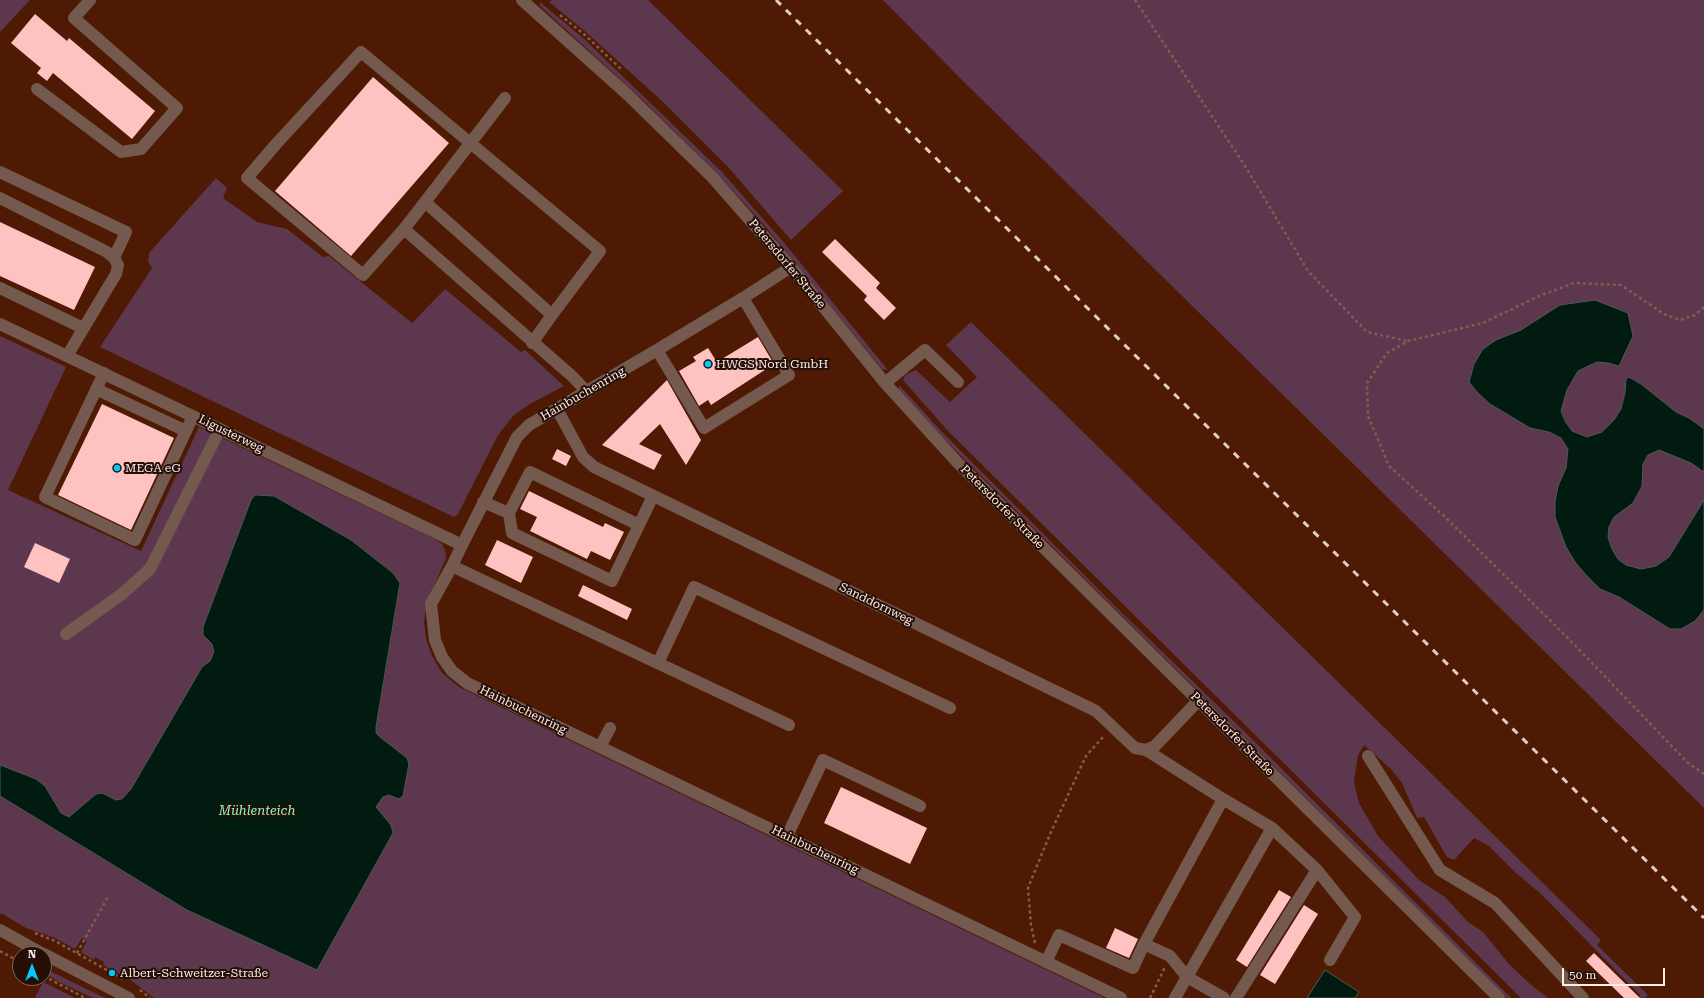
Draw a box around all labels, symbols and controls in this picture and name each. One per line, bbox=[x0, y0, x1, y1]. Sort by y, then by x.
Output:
street label: Petersdorfer Straße bbox=[745, 216, 829, 312]
place label: HWGS Nord GmbH bbox=[716, 357, 828, 371]
marker: HWGS Nord GmbH bbox=[703, 359, 713, 369]
street label: Hainbuchenring bbox=[538, 364, 628, 424]
street label: Ligusterweg bbox=[196, 412, 266, 456]
place label: MEGA eG bbox=[125, 461, 181, 475]
street label: Petersdorfer Straße bbox=[957, 462, 1047, 552]
marker: MEGA eG bbox=[112, 463, 122, 473]
street label: Sanddornweg bbox=[837, 580, 915, 628]
street label: Hainbuchenring bbox=[477, 683, 569, 737]
street label: Petersdorfer Straße bbox=[1187, 689, 1277, 779]
water label: Mühlenteich bbox=[219, 803, 295, 819]
street label: Hainbuchenring bbox=[769, 823, 861, 877]
north arrow bbox=[12, 946, 52, 986]
text: N bbox=[28, 948, 36, 961]
scale bar bbox=[1564, 960, 1667, 986]
place label: Albert-Schweitzer-Straße bbox=[120, 966, 268, 980]
marker: Albert-Schweitzer-Straße bbox=[107, 968, 117, 978]
text: 50 m bbox=[1569, 968, 1596, 982]

